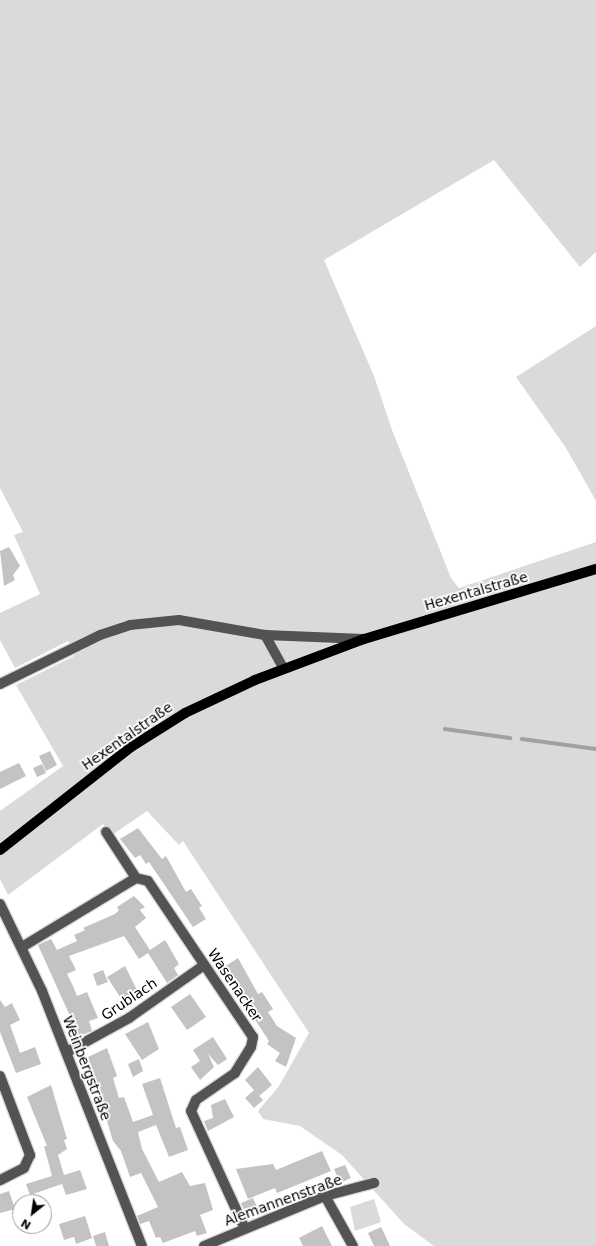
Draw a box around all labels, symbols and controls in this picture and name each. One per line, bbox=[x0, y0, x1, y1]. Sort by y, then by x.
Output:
street label: Hexentalstraße bbox=[422, 568, 530, 614]
street label: Hexentalstraße bbox=[78, 699, 176, 773]
street label: Wasenacker bbox=[204, 945, 266, 1025]
street label: Grublach bbox=[98, 974, 160, 1024]
street label: Weinbergstraße bbox=[59, 1013, 115, 1123]
street label: Alemannenstraße bbox=[222, 1171, 344, 1229]
north arrow bbox=[12, 1194, 52, 1234]
text: N bbox=[19, 1216, 33, 1232]

